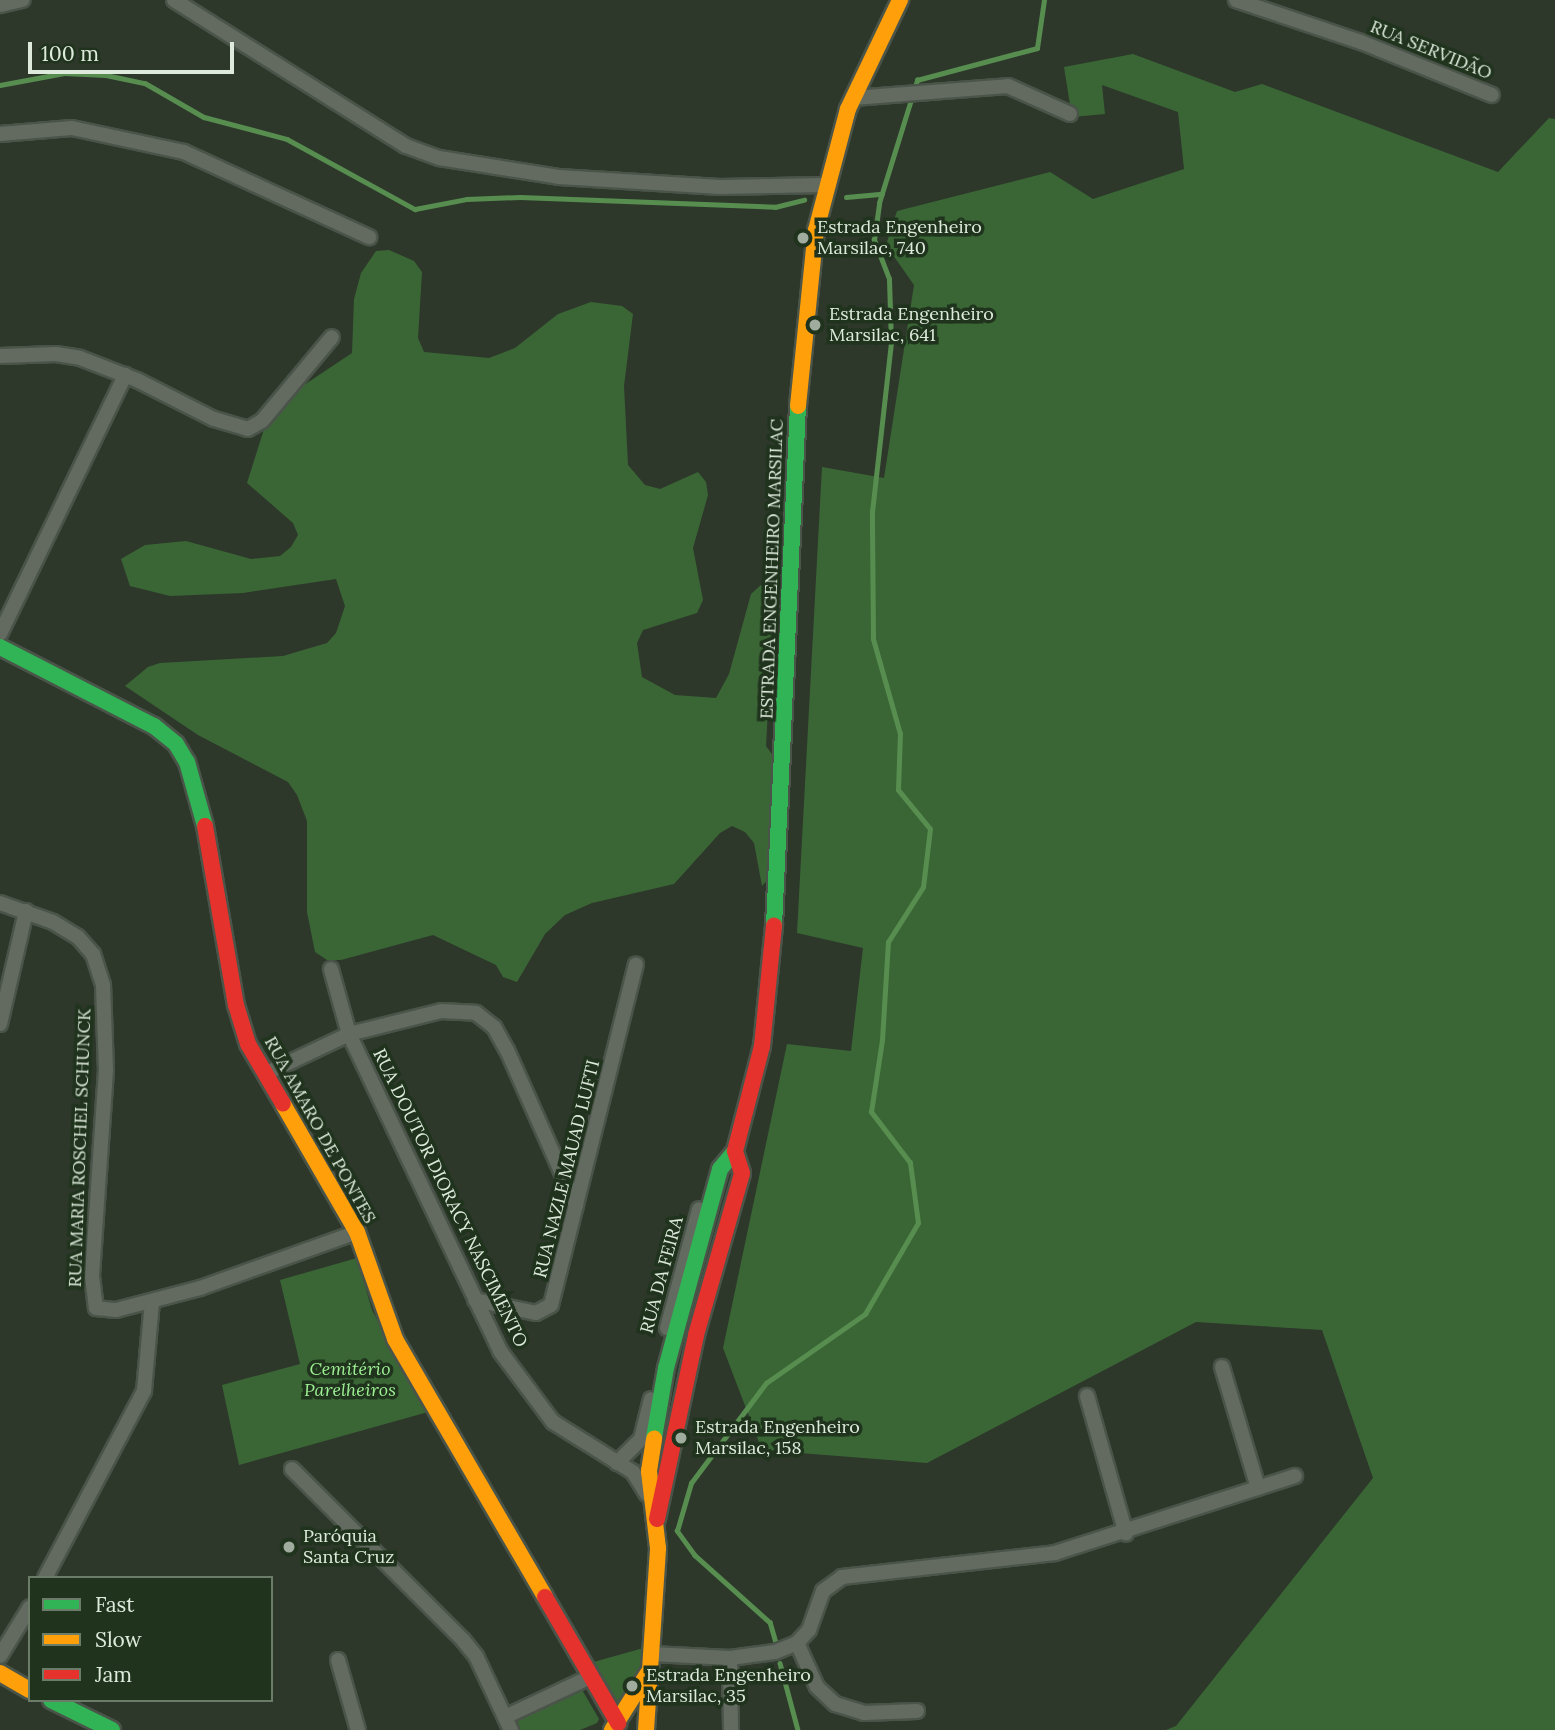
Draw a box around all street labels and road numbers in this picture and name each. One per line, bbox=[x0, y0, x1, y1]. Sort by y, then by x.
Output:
street label: RUA SERVIDÃO bbox=[1367, 16, 1495, 84]
street label: ESTRADA ENGENHEIRO MARSILAC bbox=[756, 419, 788, 719]
street label: RUA MARIA ROSCHEL SCHUNCK bbox=[64, 1008, 96, 1288]
street label: RUA AMARO DE PONTES bbox=[260, 1033, 380, 1227]
street label: RUA DOUTOR DIORACY NASCIMENTO bbox=[368, 1045, 532, 1351]
street label: RUA NAZLE MAUAD LUFTI bbox=[529, 1058, 605, 1280]
street label: RUA DA FEIRA bbox=[636, 1214, 688, 1336]

